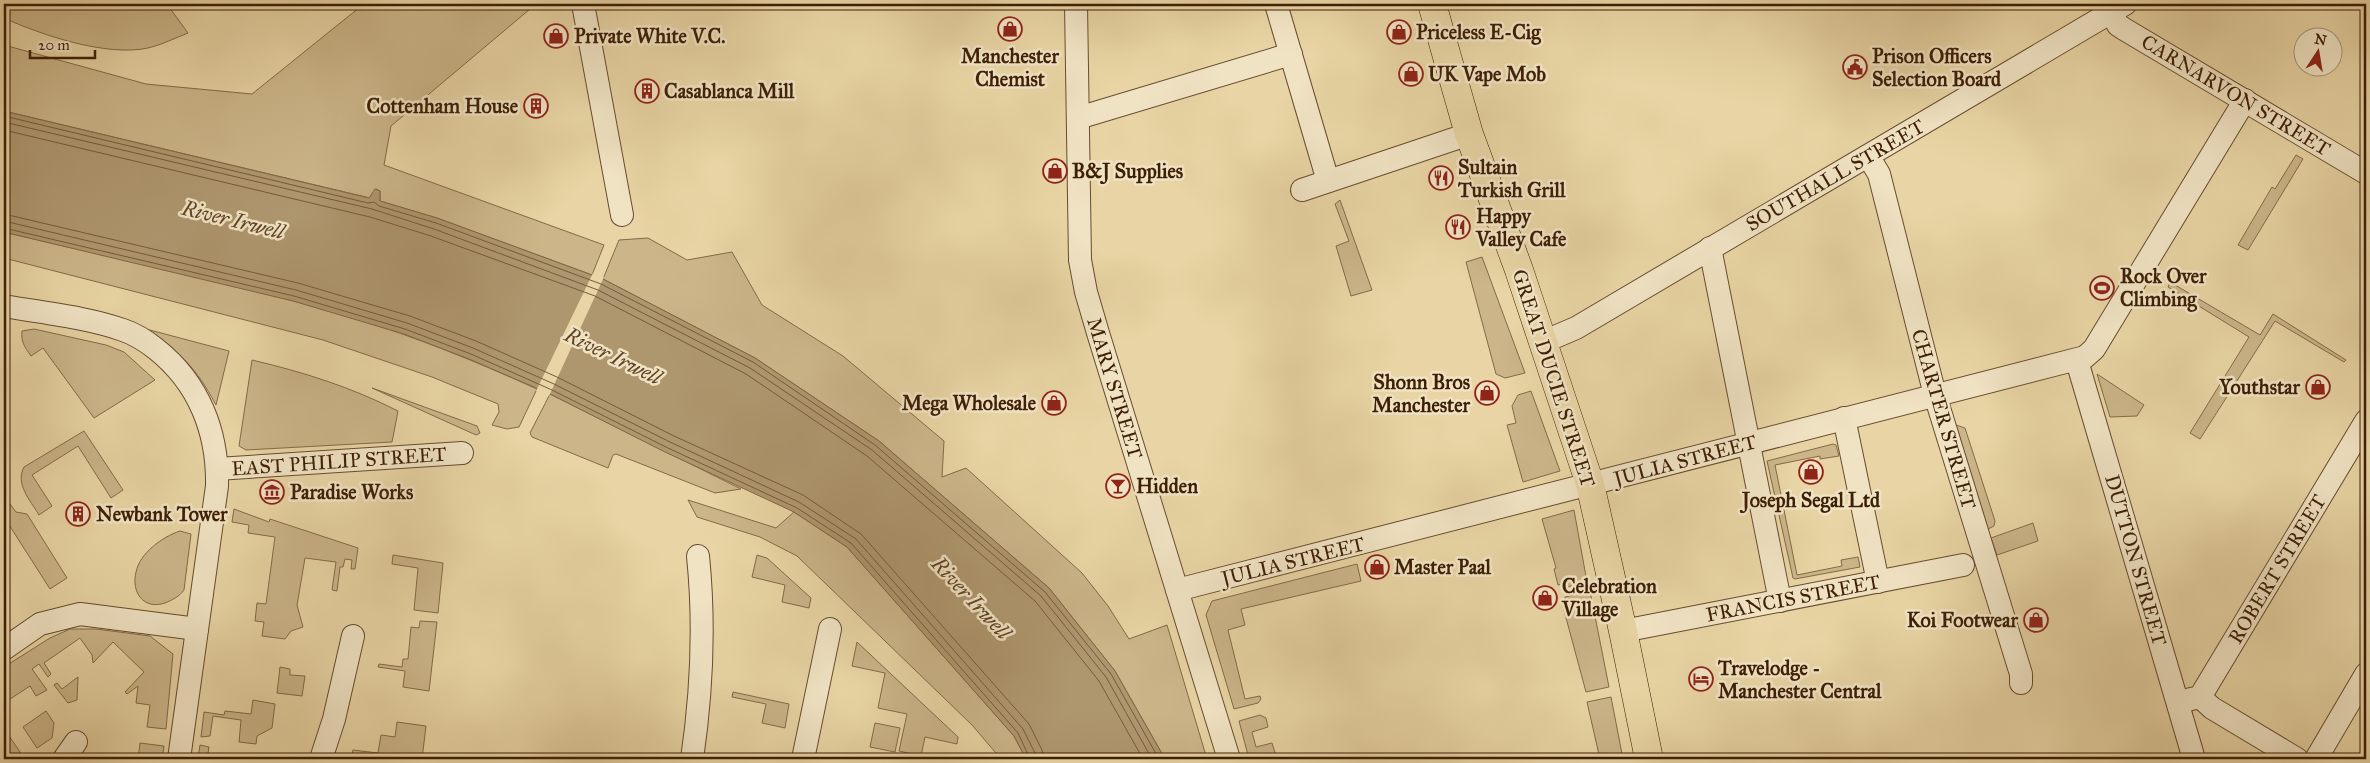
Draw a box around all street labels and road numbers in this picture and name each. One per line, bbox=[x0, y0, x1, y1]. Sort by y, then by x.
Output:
street label: CARNARVON STREET bbox=[2137, 29, 2335, 161]
street label: SOUTHALL STREET bbox=[1741, 114, 1929, 236]
street label: GREAT DUCIE STREET bbox=[1507, 266, 1601, 490]
street label: MARY STREET bbox=[1082, 314, 1148, 462]
street label: CHARTER STREET bbox=[1907, 326, 1981, 512]
street label: JULIA STREET bbox=[1609, 429, 1759, 492]
street label: EAST PHILIP STREET bbox=[231, 441, 448, 480]
street label: DUTTON STREET bbox=[2100, 472, 2172, 649]
street label: ROBERT STREET bbox=[2223, 490, 2331, 648]
street label: JULIA STREET bbox=[1217, 532, 1368, 592]
street label: FRANCIS STREET bbox=[1704, 569, 1882, 627]

